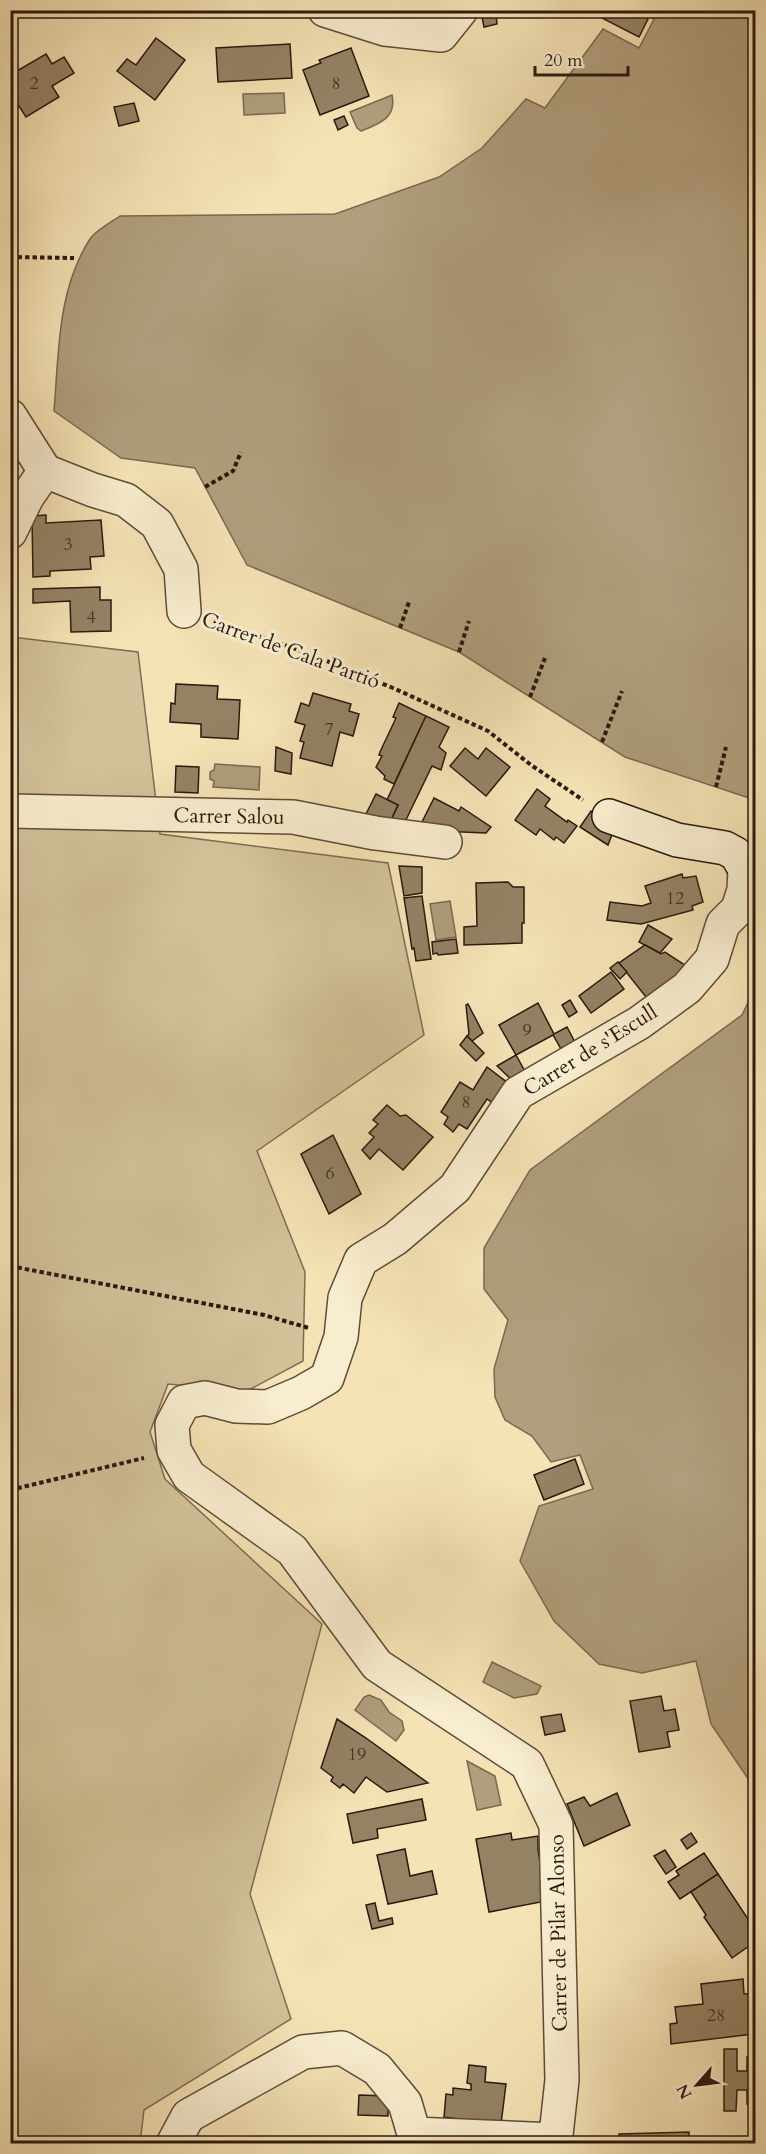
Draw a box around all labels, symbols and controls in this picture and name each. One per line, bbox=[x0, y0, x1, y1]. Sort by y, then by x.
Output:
scale bar bbox=[535, 39, 628, 77]
text: 20 m bbox=[544, 48, 583, 73]
house number: 2 bbox=[29, 71, 39, 96]
house number: 8 bbox=[331, 71, 341, 96]
house number: 3 bbox=[63, 532, 73, 557]
house number: 4 bbox=[86, 605, 96, 630]
street label: Carrer de Cala Partió bbox=[198, 605, 384, 696]
house number: 7 bbox=[324, 717, 334, 742]
street label: Carrer Salou bbox=[173, 801, 285, 832]
house number: 12 bbox=[666, 886, 684, 911]
street label: Carrer de s'Escull bbox=[518, 998, 663, 1103]
house number: 9 bbox=[522, 1018, 532, 1043]
house number: 8 bbox=[461, 1090, 471, 1115]
house number: 6 bbox=[325, 1161, 335, 1186]
house number: 19 bbox=[348, 1742, 366, 1767]
street label: Carrer de Pilar Alonso bbox=[542, 1834, 575, 2032]
house number: 28 bbox=[707, 2003, 725, 2028]
north arrow bbox=[667, 2055, 727, 2115]
text: N bbox=[672, 2080, 698, 2103]

